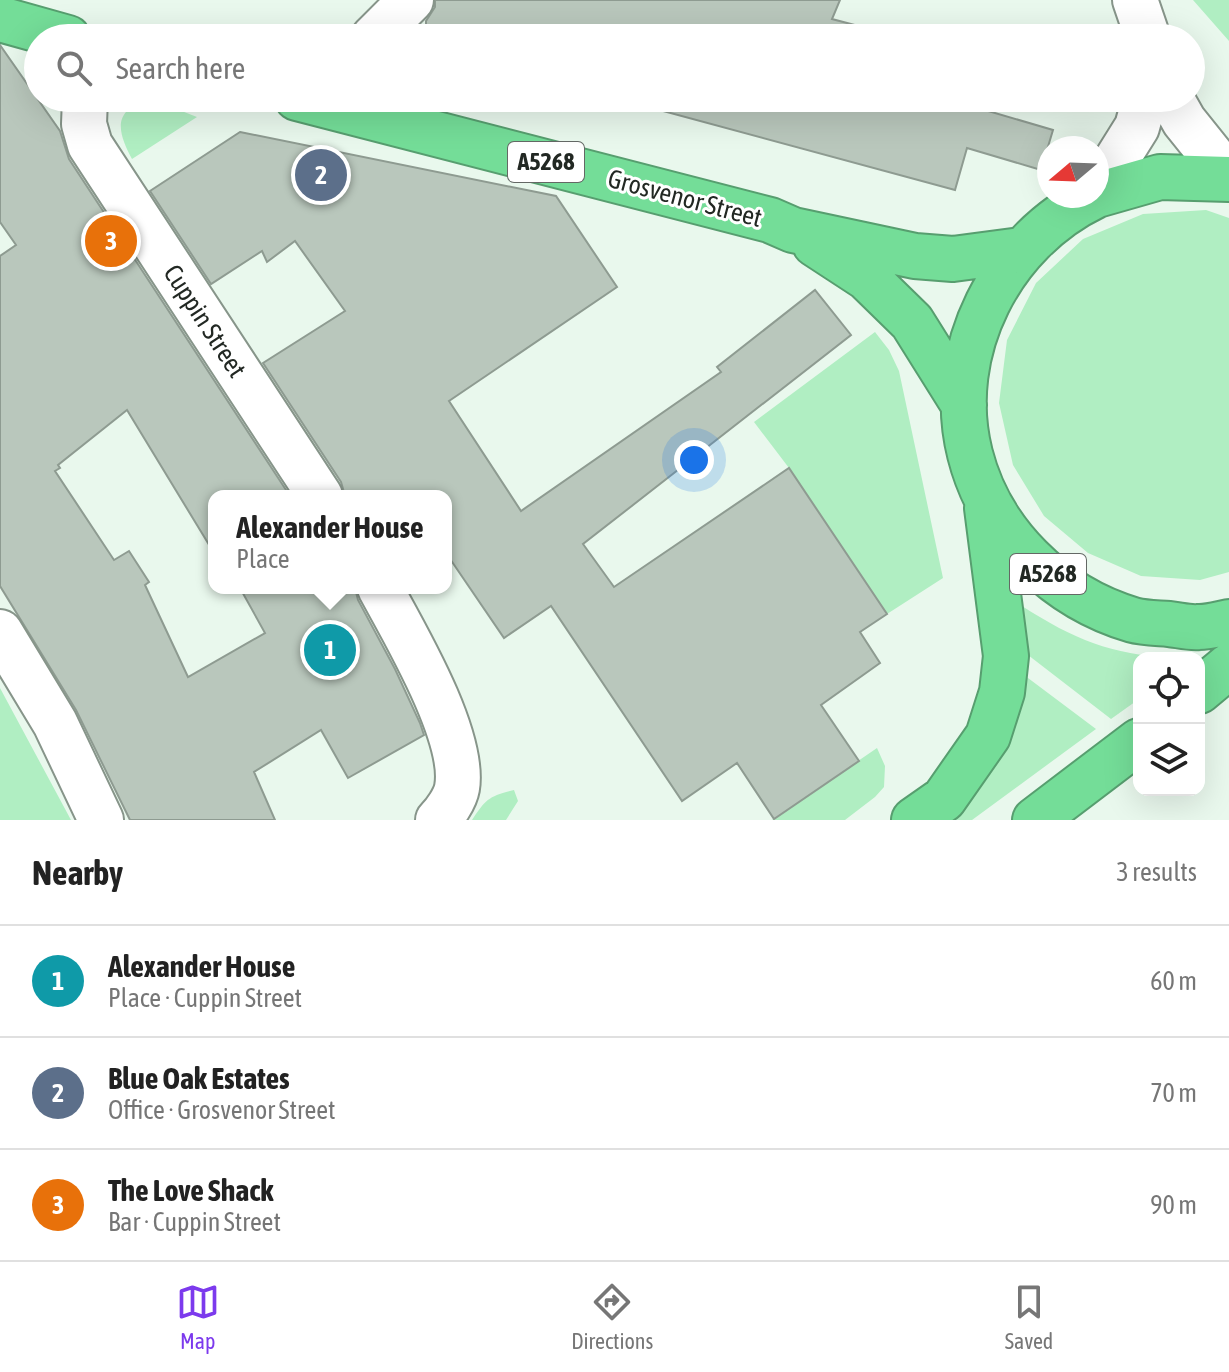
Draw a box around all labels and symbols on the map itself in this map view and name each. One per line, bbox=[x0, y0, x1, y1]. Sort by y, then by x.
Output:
north arrow bbox=[1037, 136, 1109, 208]
road number: A5268 bbox=[508, 142, 584, 182]
pin: 2 bbox=[295, 145, 347, 205]
street label: Grosvenor Street bbox=[605, 163, 765, 233]
pin: 3 bbox=[85, 211, 137, 271]
street label: Cuppin Street bbox=[158, 259, 252, 383]
your location bbox=[674, 440, 714, 480]
road number: A5268 bbox=[1010, 554, 1086, 594]
pin: 1 bbox=[304, 620, 356, 680]

